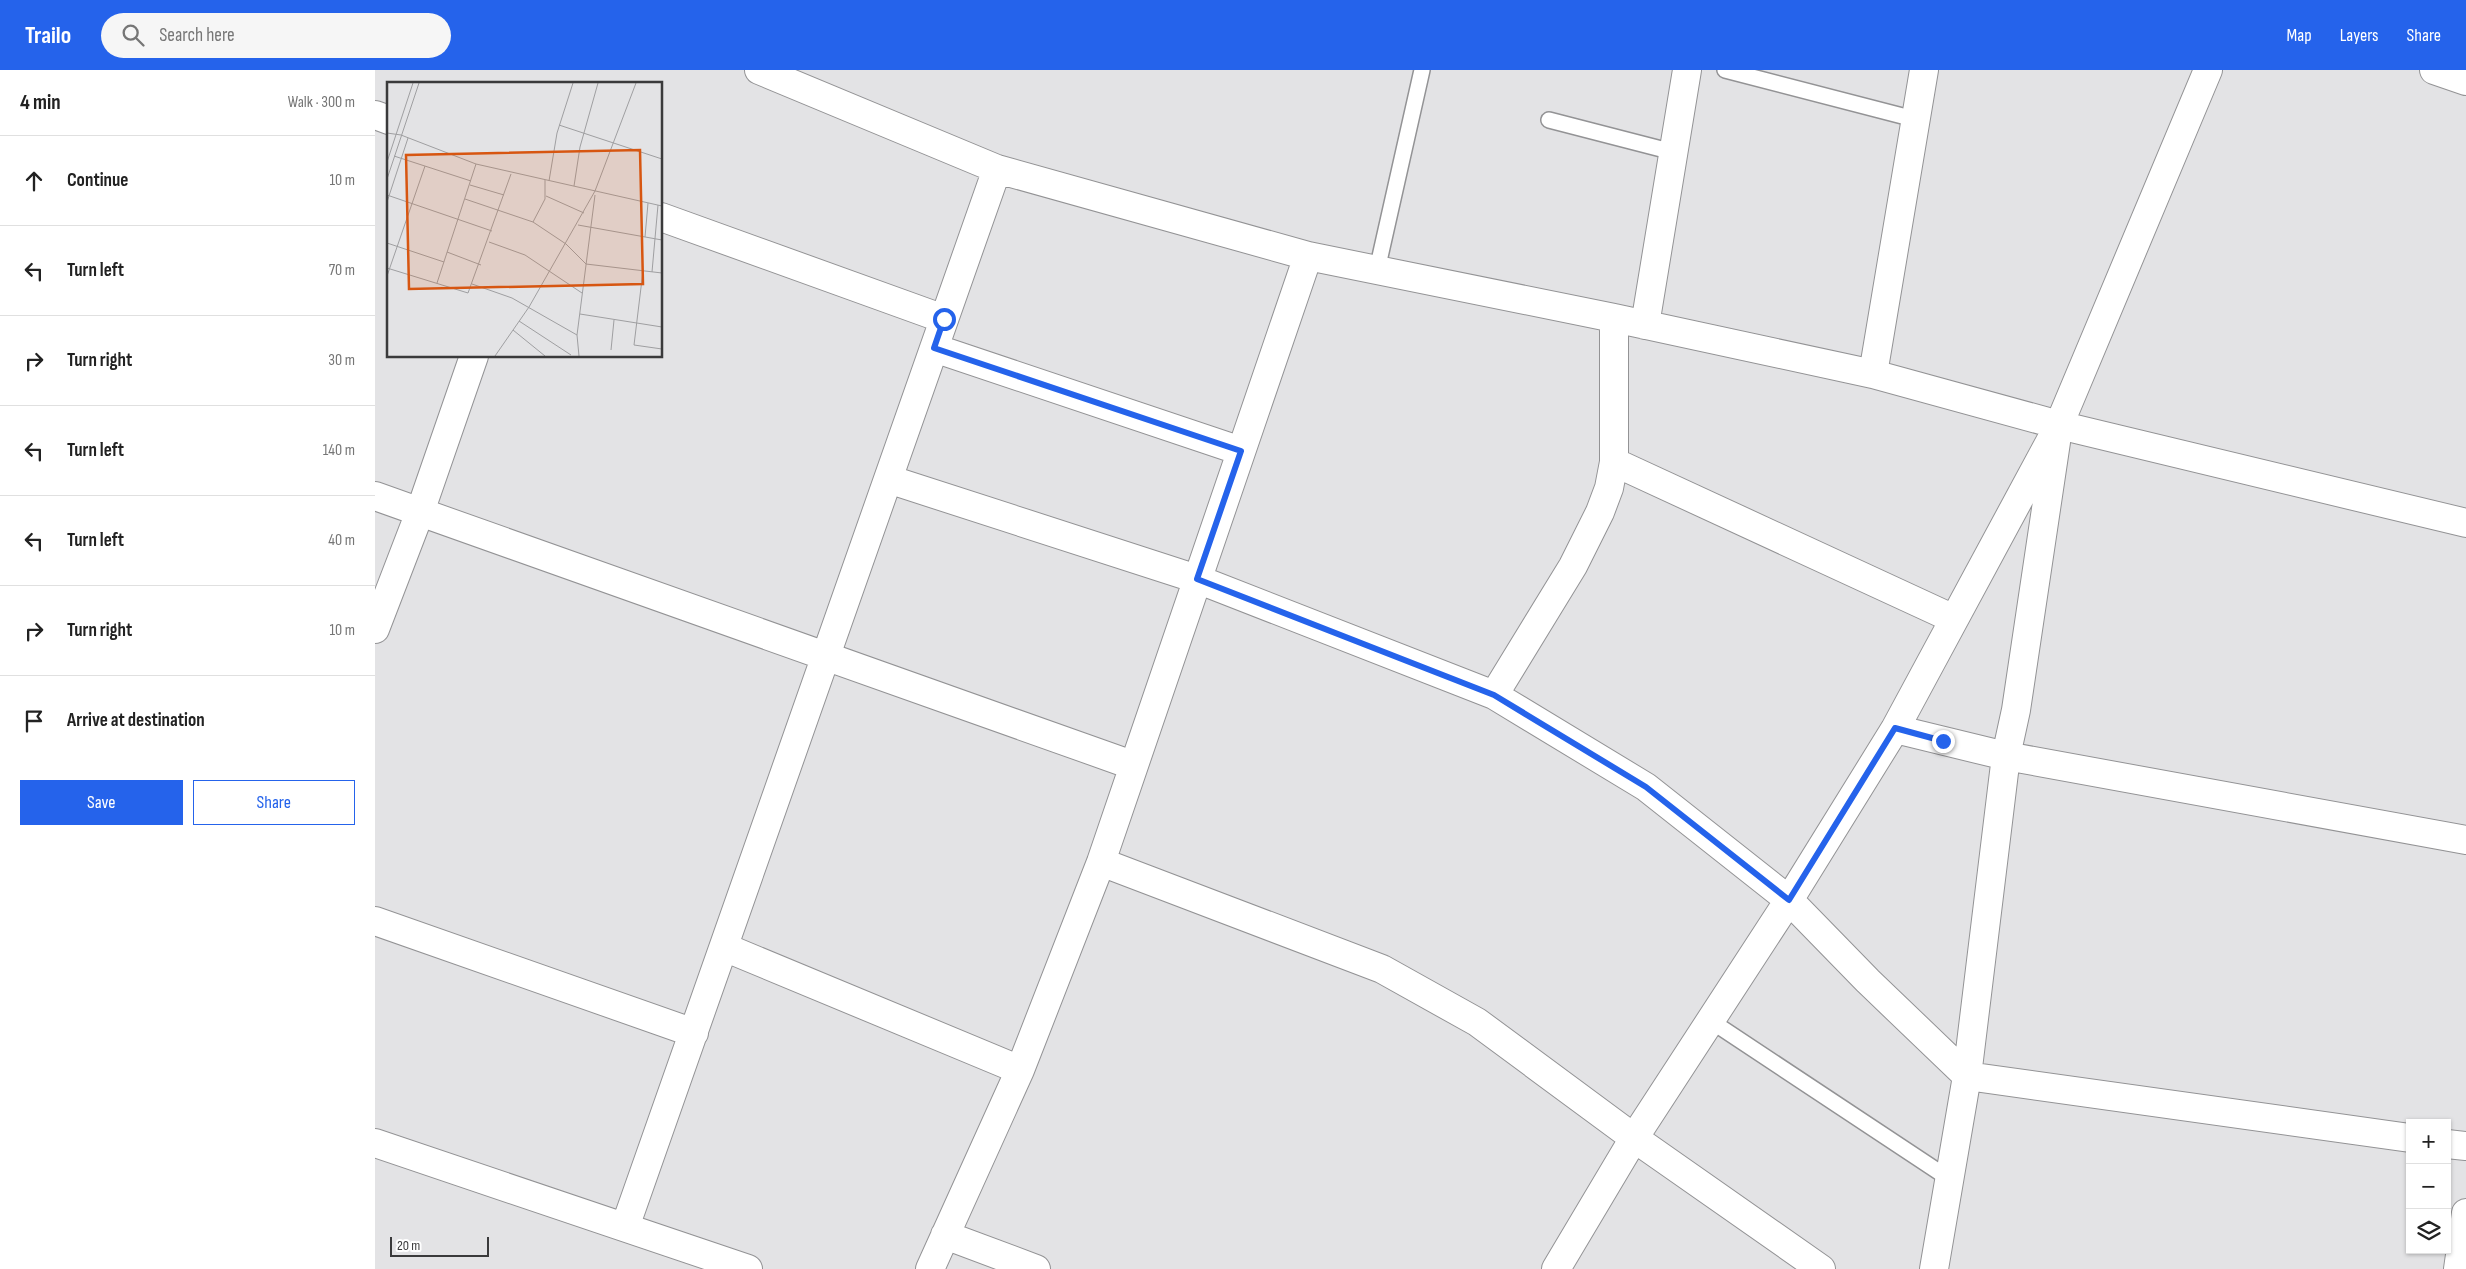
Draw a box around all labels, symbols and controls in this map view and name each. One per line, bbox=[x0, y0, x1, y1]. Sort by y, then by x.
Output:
search box bbox=[101, 13, 451, 58]
text: Trailo bbox=[25, 21, 71, 50]
icon: search bbox=[119, 21, 147, 49]
text: Search here bbox=[159, 24, 235, 47]
text: Map bbox=[2287, 25, 2312, 46]
text: Layers bbox=[2340, 25, 2379, 46]
text: Share bbox=[2407, 25, 2441, 46]
inset map bbox=[387, 82, 663, 358]
text: 4 min bbox=[20, 90, 61, 115]
text: Walk · 300 m bbox=[288, 93, 355, 112]
icon: ahead bbox=[20, 167, 48, 195]
text: Continue bbox=[67, 169, 128, 192]
text: 10 m bbox=[329, 171, 355, 190]
icon: left bbox=[20, 257, 48, 285]
text: Turn left bbox=[67, 259, 124, 282]
text: 70 m bbox=[329, 261, 355, 280]
route start bbox=[933, 308, 956, 331]
icon: right bbox=[20, 347, 48, 375]
text: Turn right bbox=[67, 349, 132, 372]
text: 30 m bbox=[328, 351, 355, 370]
icon: left bbox=[20, 437, 48, 465]
text: Turn left bbox=[67, 439, 124, 462]
text: 140 m bbox=[323, 441, 355, 460]
icon: left bbox=[20, 527, 48, 555]
text: Turn left bbox=[67, 529, 124, 552]
text: 40 m bbox=[328, 531, 355, 550]
icon: right bbox=[20, 617, 48, 645]
text: Turn right bbox=[67, 619, 132, 642]
text: 10 m bbox=[329, 621, 355, 640]
icon: arrive bbox=[20, 707, 48, 735]
text: Arrive at destination bbox=[67, 709, 205, 732]
route end bbox=[1932, 730, 1955, 753]
button: Save bbox=[20, 780, 183, 825]
button: Share bbox=[193, 780, 355, 825]
map controls bbox=[2406, 1119, 2451, 1254]
button: + bbox=[2406, 1119, 2451, 1164]
button: − bbox=[2406, 1164, 2451, 1209]
button: layers bbox=[2406, 1209, 2451, 1254]
scale bar bbox=[390, 1234, 489, 1257]
text: 20 m bbox=[397, 1237, 420, 1254]

